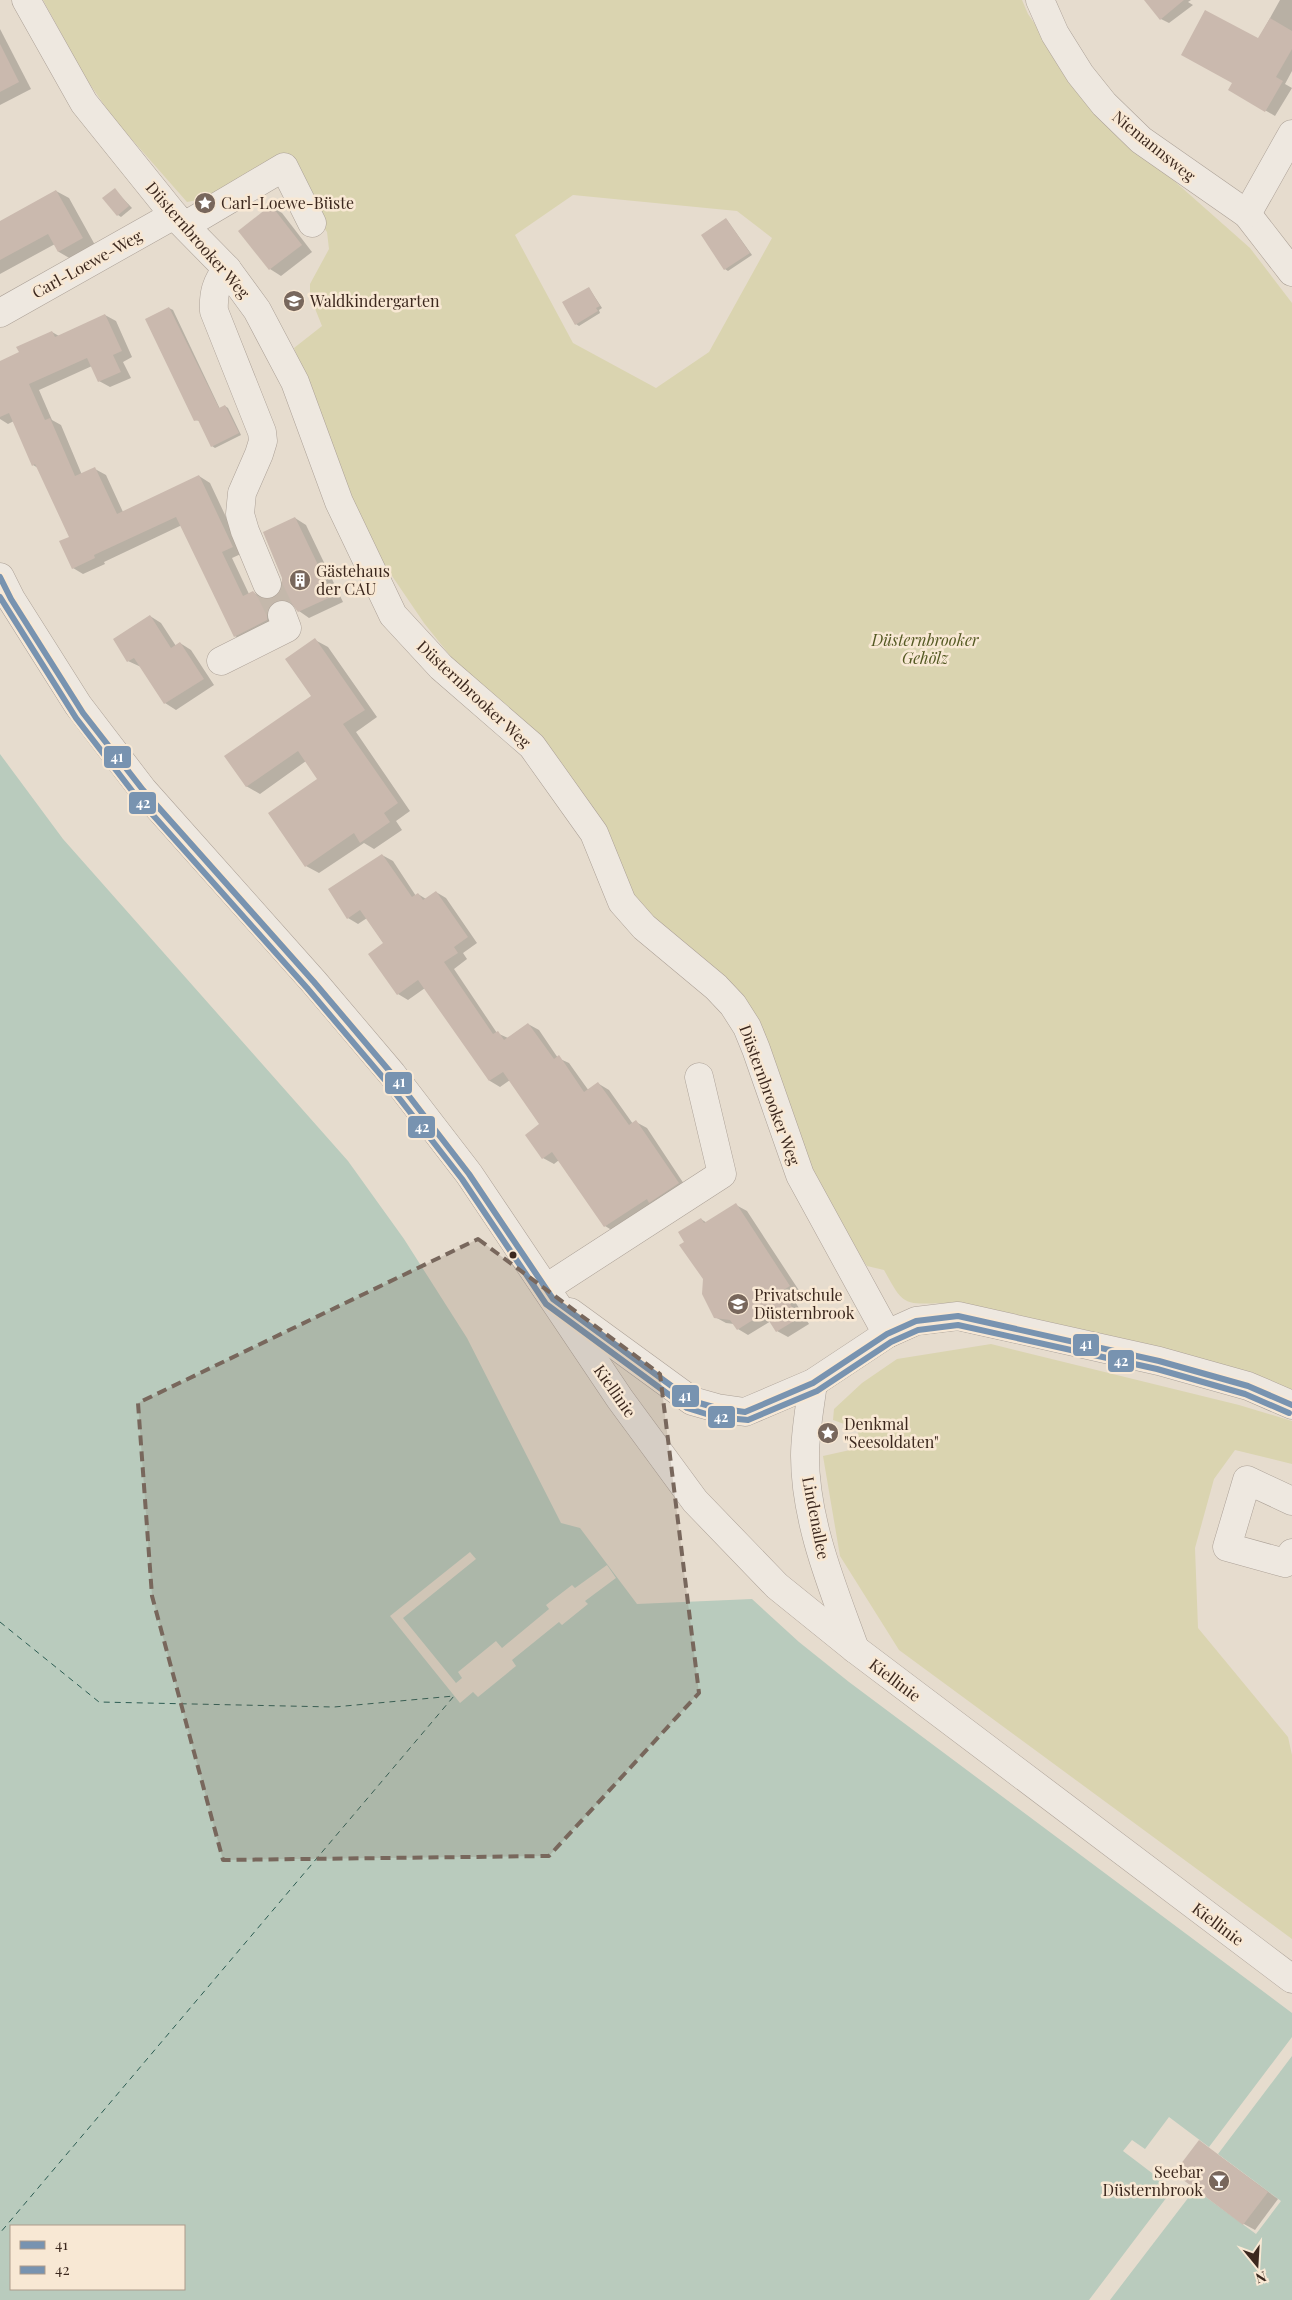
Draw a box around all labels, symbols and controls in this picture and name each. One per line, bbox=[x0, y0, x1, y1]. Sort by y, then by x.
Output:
street label: Niemannsweg bbox=[1108, 106, 1201, 186]
street label: Düsternbrooker Weg bbox=[142, 177, 255, 303]
place icon: Carl-Loewe-Büste bbox=[193, 191, 217, 215]
place label: Carl-Loewe-Büste bbox=[221, 192, 354, 213]
street label: Carl-Loewe-Weg bbox=[28, 224, 146, 302]
school or university icon: Waldkindergarten bbox=[282, 289, 306, 313]
place label: Waldkindergarten bbox=[309, 290, 440, 311]
place label: Gästehaus der CAU bbox=[316, 560, 390, 599]
building icon: Gästehaus der CAU bbox=[288, 568, 312, 592]
park label: Düsternbrooker Gehölz bbox=[870, 629, 980, 668]
street label: Düsternbrooker Weg bbox=[413, 635, 536, 752]
line badge: 41 bbox=[103, 745, 132, 769]
text: 41 bbox=[111, 747, 123, 766]
line badge: 42 bbox=[128, 791, 157, 815]
text: 42 bbox=[136, 793, 150, 812]
street label: Düsternbrooker Weg bbox=[735, 1022, 806, 1169]
line badge: 41 bbox=[384, 1071, 413, 1095]
text: 41 bbox=[393, 1072, 405, 1091]
line badge: 42 bbox=[407, 1115, 436, 1139]
text: 42 bbox=[415, 1117, 429, 1136]
unlabelled marker bbox=[508, 1250, 518, 1260]
place label: Privatschule Düsternbrook bbox=[754, 1284, 855, 1323]
school or university icon: Privatschule Düsternbrook bbox=[726, 1292, 750, 1316]
line badge: 41 bbox=[1072, 1333, 1100, 1357]
text: 41 bbox=[1080, 1334, 1092, 1353]
line badge: 42 bbox=[1107, 1349, 1135, 1373]
text: 42 bbox=[1114, 1351, 1128, 1370]
street label: Kiellinie bbox=[590, 1360, 641, 1421]
line badge: 41 bbox=[671, 1384, 700, 1408]
text: 41 bbox=[679, 1386, 691, 1405]
line badge: 42 bbox=[707, 1405, 736, 1429]
text: 42 bbox=[714, 1407, 728, 1426]
place label: Denkmal "Seesoldaten" bbox=[844, 1413, 939, 1452]
place icon: Denkmal "Seesoldaten" bbox=[816, 1421, 840, 1445]
street label: Lindenallee bbox=[798, 1475, 835, 1561]
street label: Kiellinie bbox=[865, 1653, 925, 1706]
street label: Kiellinie bbox=[1188, 1897, 1248, 1950]
place label: Seebar Düsternbrook bbox=[1103, 2161, 1203, 2200]
bar icon: Seebar Düsternbrook bbox=[1207, 2169, 1231, 2193]
legend bbox=[10, 2225, 185, 2290]
text: 41 bbox=[55, 2234, 68, 2254]
north arrow bbox=[1232, 2240, 1282, 2290]
text: 42 bbox=[55, 2259, 70, 2279]
text: N bbox=[1253, 2267, 1269, 2288]

